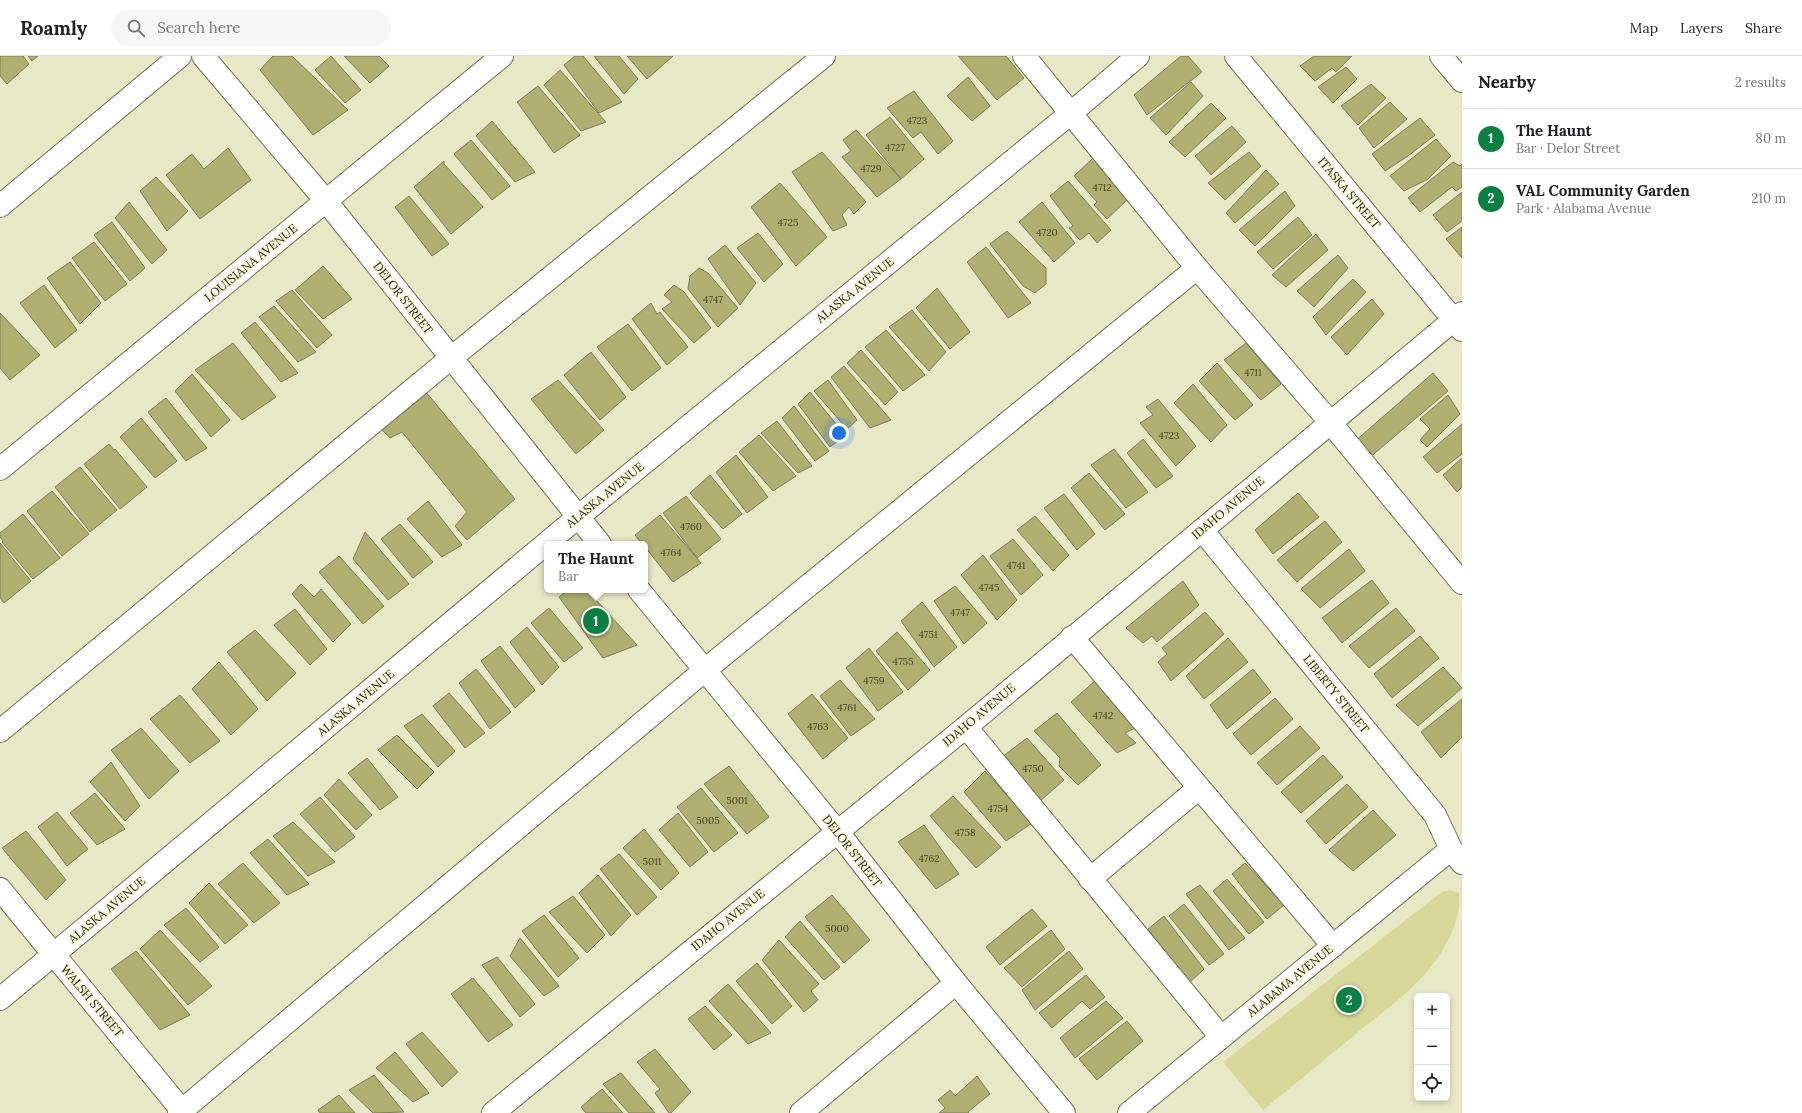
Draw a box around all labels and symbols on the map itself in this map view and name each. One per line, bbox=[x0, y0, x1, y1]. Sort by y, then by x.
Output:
house number: 4723 bbox=[907, 114, 928, 127]
house number: 4727 bbox=[885, 141, 905, 154]
street label: ITASKA STREET bbox=[1315, 154, 1384, 232]
house number: 4729 bbox=[860, 162, 882, 175]
house number: 4712 bbox=[1092, 181, 1112, 194]
house number: 4725 bbox=[778, 216, 798, 229]
street label: LOUISIANA AVENUE bbox=[201, 220, 300, 305]
house number: 4720 bbox=[1036, 226, 1058, 239]
street label: ALASKA AVENUE bbox=[812, 254, 897, 326]
street label: DELOR STREET bbox=[370, 259, 436, 337]
house number: 4747 bbox=[703, 293, 723, 306]
house number: 4711 bbox=[1244, 366, 1262, 379]
your location bbox=[829, 423, 849, 443]
house number: 4723 bbox=[1159, 429, 1180, 442]
street label: ALASKA AVENUE bbox=[562, 459, 647, 531]
street label: IDAHO AVENUE bbox=[1188, 473, 1267, 542]
house number: 4760 bbox=[680, 520, 702, 533]
house number: 4764 bbox=[660, 546, 682, 559]
house number: 4741 bbox=[1007, 559, 1026, 572]
house number: 4745 bbox=[979, 581, 999, 594]
pin: 1 bbox=[583, 606, 609, 636]
house number: 4747 bbox=[950, 606, 970, 619]
house number: 4751 bbox=[918, 628, 938, 641]
street label: LIBERTY STREET bbox=[1300, 651, 1373, 736]
house number: 4755 bbox=[893, 655, 913, 668]
street label: ALASKA AVENUE bbox=[313, 666, 397, 740]
house number: 4759 bbox=[863, 674, 885, 687]
street label: IDAHO AVENUE bbox=[939, 680, 1018, 749]
house number: 4761 bbox=[837, 701, 857, 714]
house number: 4742 bbox=[1093, 709, 1113, 722]
house number: 4763 bbox=[807, 720, 829, 733]
house number: 4750 bbox=[1022, 762, 1044, 775]
house number: 5001 bbox=[726, 794, 748, 807]
house number: 4754 bbox=[988, 802, 1009, 815]
street label: DELOR STREET bbox=[819, 812, 885, 890]
house number: 5005 bbox=[696, 814, 720, 827]
house number: 4758 bbox=[954, 826, 976, 839]
house number: 4762 bbox=[918, 852, 940, 865]
house number: 5011 bbox=[643, 855, 662, 868]
street label: ALASKA AVENUE bbox=[64, 873, 148, 947]
street label: IDAHO AVENUE bbox=[688, 885, 767, 954]
house number: 5000 bbox=[825, 922, 849, 935]
street label: ALABAMA AVENUE bbox=[1243, 941, 1336, 1021]
street label: WALSH STREET bbox=[58, 961, 127, 1040]
pin: 2 bbox=[1336, 985, 1362, 1015]

